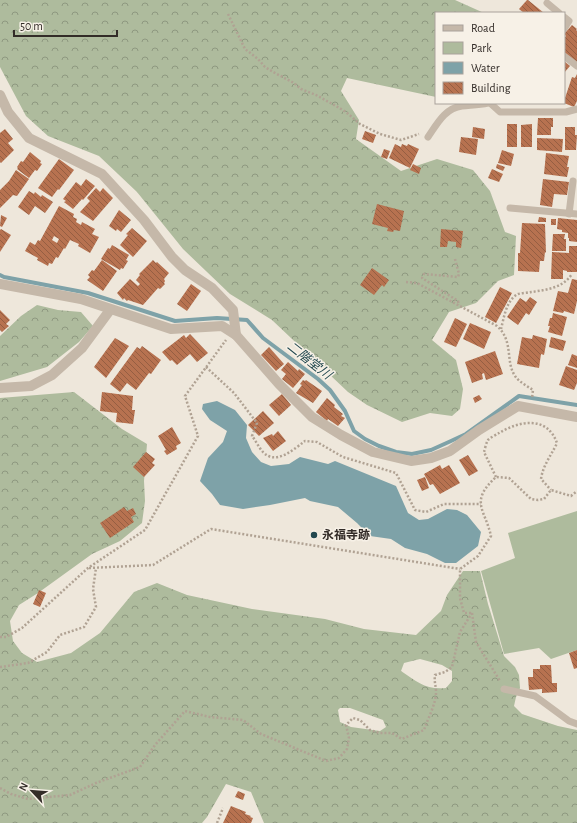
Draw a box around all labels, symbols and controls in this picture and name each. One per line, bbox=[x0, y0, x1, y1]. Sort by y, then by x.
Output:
scale bar bbox=[14, 12, 117, 38]
legend bbox=[435, 12, 565, 104]
text: 50 m bbox=[20, 20, 43, 32]
text: Road bbox=[471, 22, 495, 34]
text: Park bbox=[471, 42, 492, 54]
text: Water bbox=[471, 62, 500, 74]
text: Building bbox=[471, 82, 511, 94]
water label: 二階堂川 bbox=[285, 339, 336, 383]
place label: 永福寺跡 bbox=[322, 528, 370, 541]
marker: 永福寺跡 bbox=[309, 530, 319, 540]
north arrow bbox=[12, 771, 52, 811]
text: N bbox=[17, 781, 30, 793]

